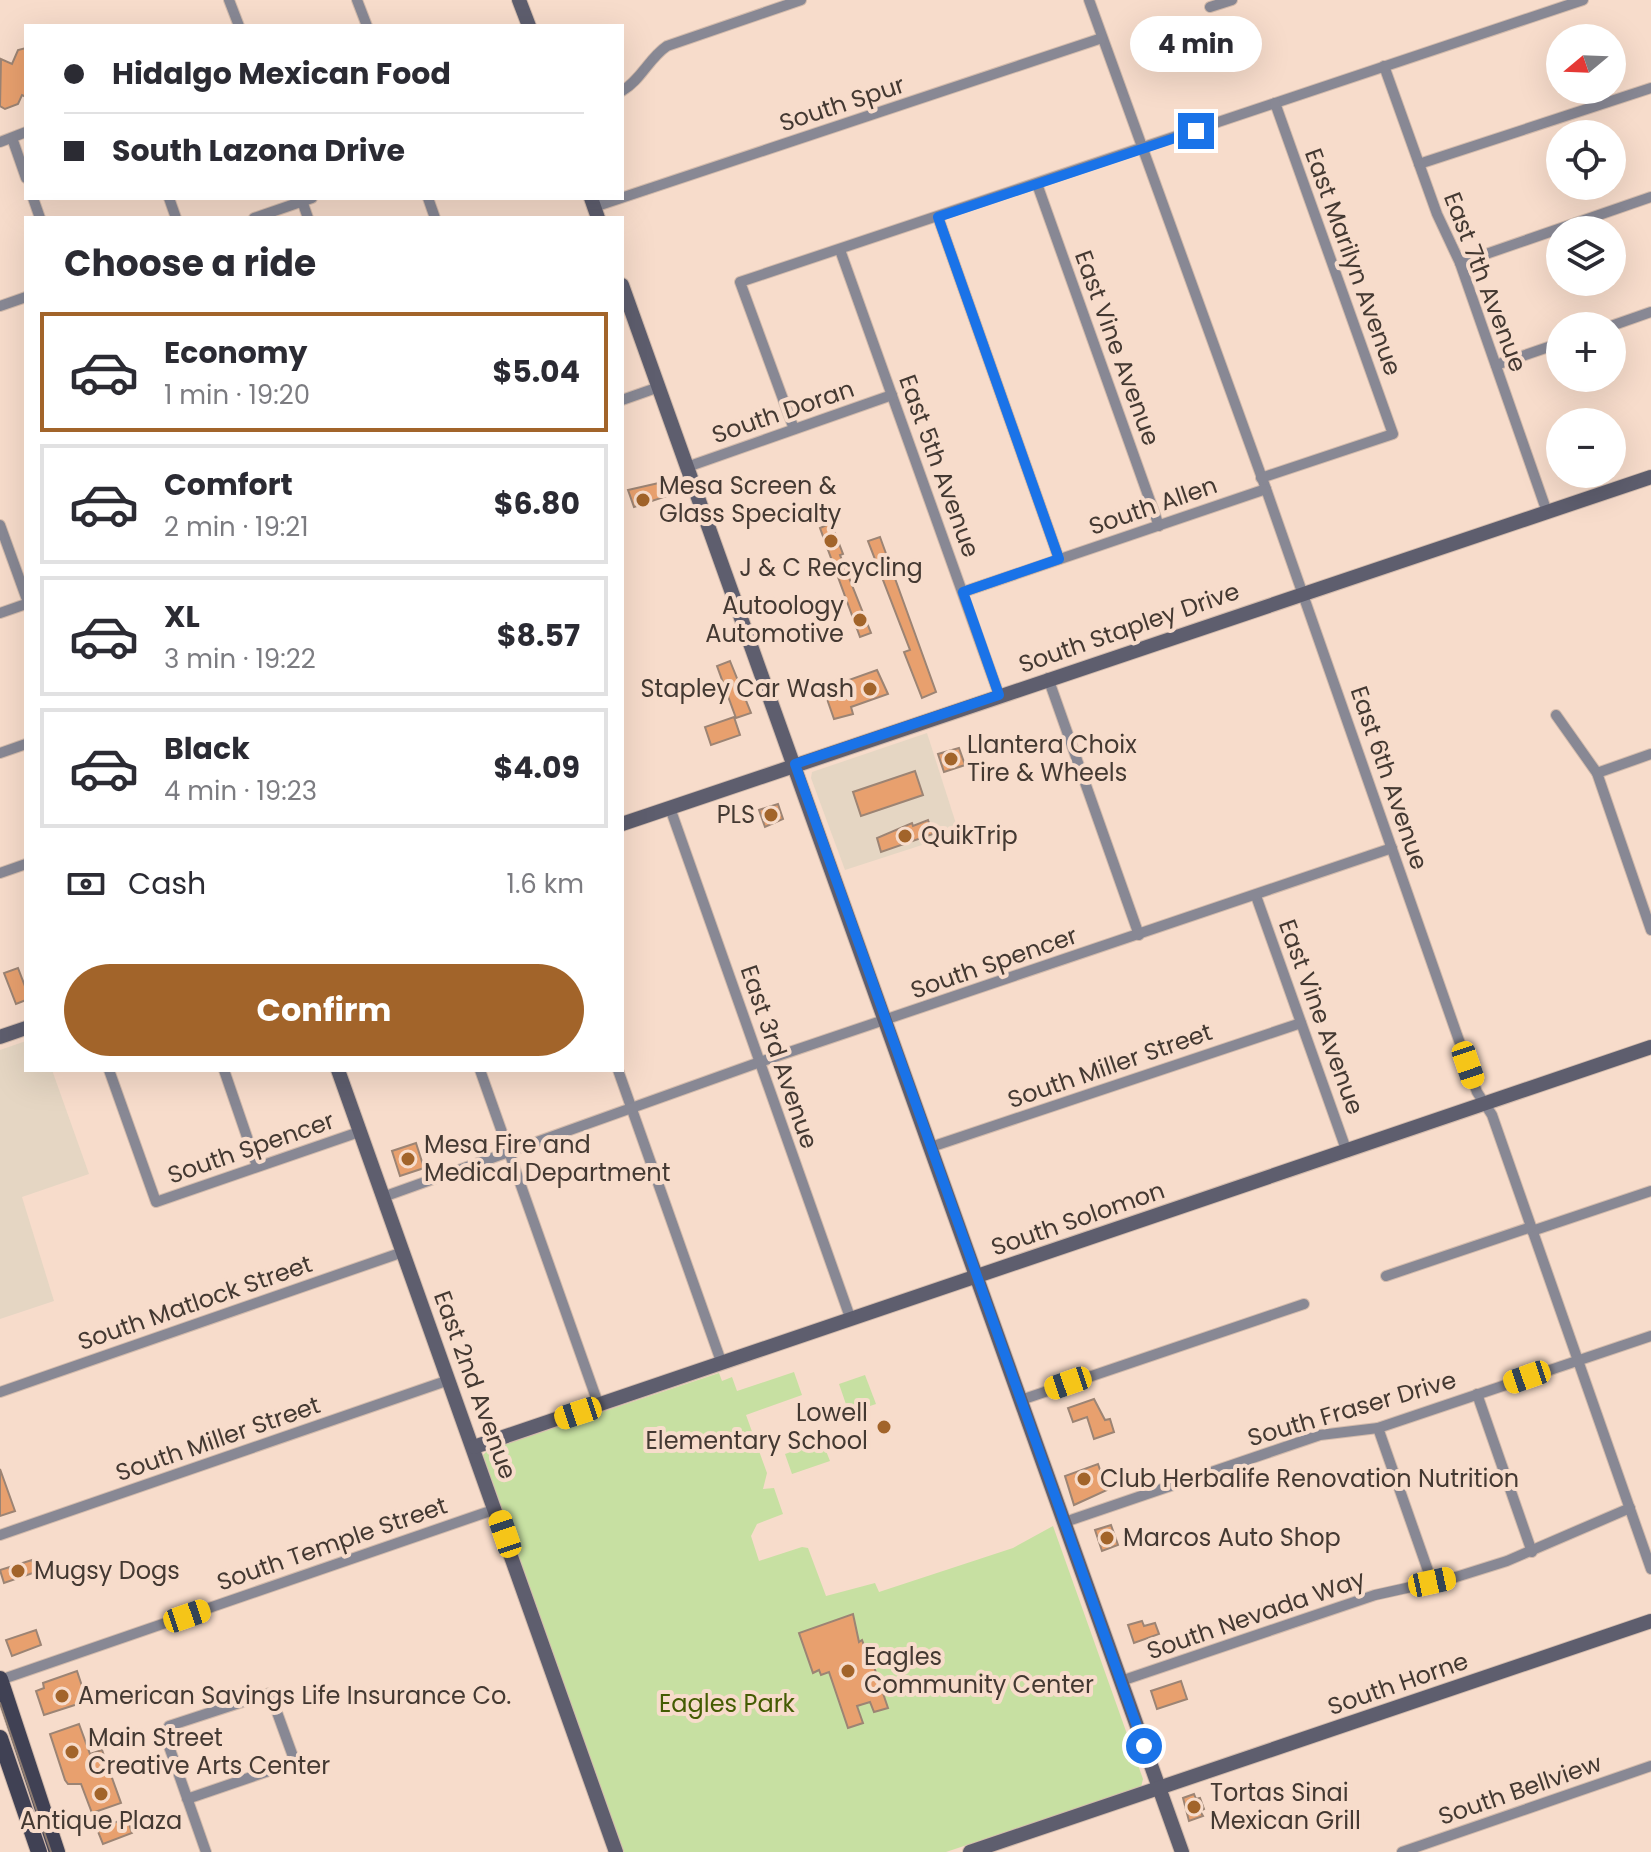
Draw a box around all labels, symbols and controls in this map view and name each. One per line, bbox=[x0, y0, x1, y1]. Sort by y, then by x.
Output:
callout: 4 min bbox=[1130, 15, 1262, 71]
north arrow bbox=[1546, 24, 1626, 104]
map controls bbox=[1546, 24, 1626, 488]
text: 4 min bbox=[1158, 26, 1234, 62]
text: Hidalgo Mexican Food bbox=[112, 52, 451, 95]
street label: South Spur bbox=[775, 68, 909, 139]
route end bbox=[1178, 113, 1214, 149]
button: locate bbox=[1546, 120, 1626, 200]
text: South Lazona Drive bbox=[112, 129, 405, 172]
street label: East Marilyn Avenue bbox=[1297, 144, 1410, 380]
street label: East 7th Avenue bbox=[1436, 187, 1535, 376]
button: layers bbox=[1546, 216, 1626, 296]
text: Choose a ride bbox=[64, 238, 316, 289]
street label: East Vine Avenue bbox=[1067, 246, 1168, 450]
button: + bbox=[1546, 312, 1626, 392]
text: Economy bbox=[164, 331, 308, 374]
icon: car bbox=[68, 336, 140, 408]
text: $5.04 bbox=[492, 350, 580, 393]
street label: East 5th Avenue bbox=[891, 370, 988, 562]
street label: South Doran bbox=[707, 372, 858, 451]
text: 1 min · 19:20 bbox=[164, 377, 310, 413]
button: − bbox=[1546, 408, 1626, 488]
text: Comfort bbox=[164, 463, 293, 506]
icon: car bbox=[68, 468, 140, 540]
street label: South Allen bbox=[1084, 468, 1221, 543]
place label: Mesa Screen & Glass Specialty bbox=[659, 469, 842, 530]
text: $6.80 bbox=[494, 482, 580, 525]
marker: Mesa Screen & Glass Specialty bbox=[634, 491, 652, 509]
text: 2 min · 19:21 bbox=[164, 509, 309, 545]
marker: J & C Recycling bbox=[822, 532, 840, 550]
place label: J & C Recycling bbox=[739, 551, 923, 584]
street label: South Stapley Drive bbox=[1014, 574, 1244, 681]
place label: Autoology Automotive bbox=[705, 589, 844, 650]
text: XL bbox=[164, 595, 200, 638]
icon: car bbox=[68, 600, 140, 672]
marker: Autoology Automotive bbox=[851, 611, 869, 629]
text: $8.57 bbox=[497, 614, 580, 657]
text: 3 min · 19:22 bbox=[164, 641, 316, 677]
place label: Stapley Car Wash bbox=[640, 672, 854, 705]
marker: Stapley Car Wash bbox=[861, 680, 879, 698]
street label: East 6th Avenue bbox=[1343, 682, 1436, 874]
text: Black bbox=[164, 727, 250, 770]
place label: Llantera Choix Tire & Wheels bbox=[967, 728, 1137, 789]
icon: car bbox=[68, 732, 140, 804]
text: $4.09 bbox=[493, 746, 580, 789]
marker: Llantera Choix Tire & Wheels bbox=[942, 750, 960, 768]
text: 4 min · 19:23 bbox=[164, 773, 317, 809]
place label: PLS bbox=[717, 798, 755, 831]
marker: PLS bbox=[762, 806, 780, 824]
place label: QuikTrip bbox=[921, 819, 1018, 852]
marker: QuikTrip bbox=[896, 827, 914, 845]
icon: cash bbox=[64, 862, 108, 906]
text: Cash bbox=[128, 862, 206, 905]
text: 1.6 km bbox=[507, 866, 584, 902]
street label: East Vine Avenue bbox=[1271, 915, 1372, 1119]
street label: South Spencer bbox=[906, 919, 1082, 1006]
street label: East 3rd Avenue bbox=[733, 961, 826, 1153]
button: Confirm bbox=[64, 964, 584, 1056]
street label: South Miller Street bbox=[1003, 1015, 1216, 1116]
car bbox=[1449, 1038, 1487, 1092]
street label: South Spencer bbox=[163, 1104, 339, 1191]
place label: Mesa Fire and Medical Department bbox=[424, 1128, 670, 1189]
marker: Mesa Fire and Medical Department bbox=[399, 1150, 417, 1168]
street label: South Solomon bbox=[987, 1173, 1169, 1264]
street label: South Matlock Street bbox=[73, 1247, 316, 1358]
street label: East 2nd Avenue bbox=[426, 1286, 525, 1484]
car bbox=[1500, 1358, 1554, 1396]
street label: South Fraser Drive bbox=[1244, 1363, 1460, 1454]
car bbox=[1041, 1364, 1095, 1402]
street label: South Miller Street bbox=[111, 1388, 324, 1489]
car bbox=[551, 1394, 605, 1432]
place label: Lowell Elementary School bbox=[645, 1396, 868, 1457]
marker: Lowell Elementary School bbox=[875, 1418, 893, 1436]
place label: Club Herbalife Renovation Nutrition bbox=[1100, 1462, 1519, 1495]
marker: Club Herbalife Renovation Nutrition bbox=[1075, 1470, 1093, 1488]
street label: South Temple Street bbox=[212, 1489, 451, 1598]
car bbox=[486, 1507, 524, 1561]
place label: Marcos Auto Shop bbox=[1123, 1521, 1341, 1554]
marker: Marcos Auto Shop bbox=[1098, 1529, 1116, 1547]
place label: Mugsy Dogs bbox=[34, 1554, 180, 1587]
marker: Mugsy Dogs bbox=[9, 1562, 27, 1580]
street label: South Nevada Way bbox=[1142, 1562, 1370, 1667]
car bbox=[1406, 1565, 1458, 1599]
car bbox=[160, 1597, 214, 1635]
place label: Eagles Community Center bbox=[864, 1640, 1094, 1701]
street label: South Horne bbox=[1323, 1644, 1472, 1723]
marker: Eagles Community Center bbox=[839, 1662, 857, 1680]
place label: American Savings Life Insurance Co. bbox=[78, 1679, 511, 1712]
marker: American Savings Life Insurance Co. bbox=[53, 1687, 71, 1705]
park label: Eagles Park bbox=[659, 1687, 796, 1720]
place label: Main Street Creative Arts Center bbox=[88, 1721, 330, 1782]
route start bbox=[1126, 1728, 1162, 1764]
marker: Main Street Creative Arts Center bbox=[63, 1743, 81, 1761]
street label: South Bellview bbox=[1434, 1746, 1606, 1833]
place label: Tortas Sinai Mexican Grill bbox=[1210, 1776, 1361, 1837]
marker: Antique Plaza bbox=[92, 1785, 110, 1803]
marker: Tortas Sinai Mexican Grill bbox=[1185, 1798, 1203, 1816]
place label: Antique Plaza bbox=[20, 1804, 182, 1837]

